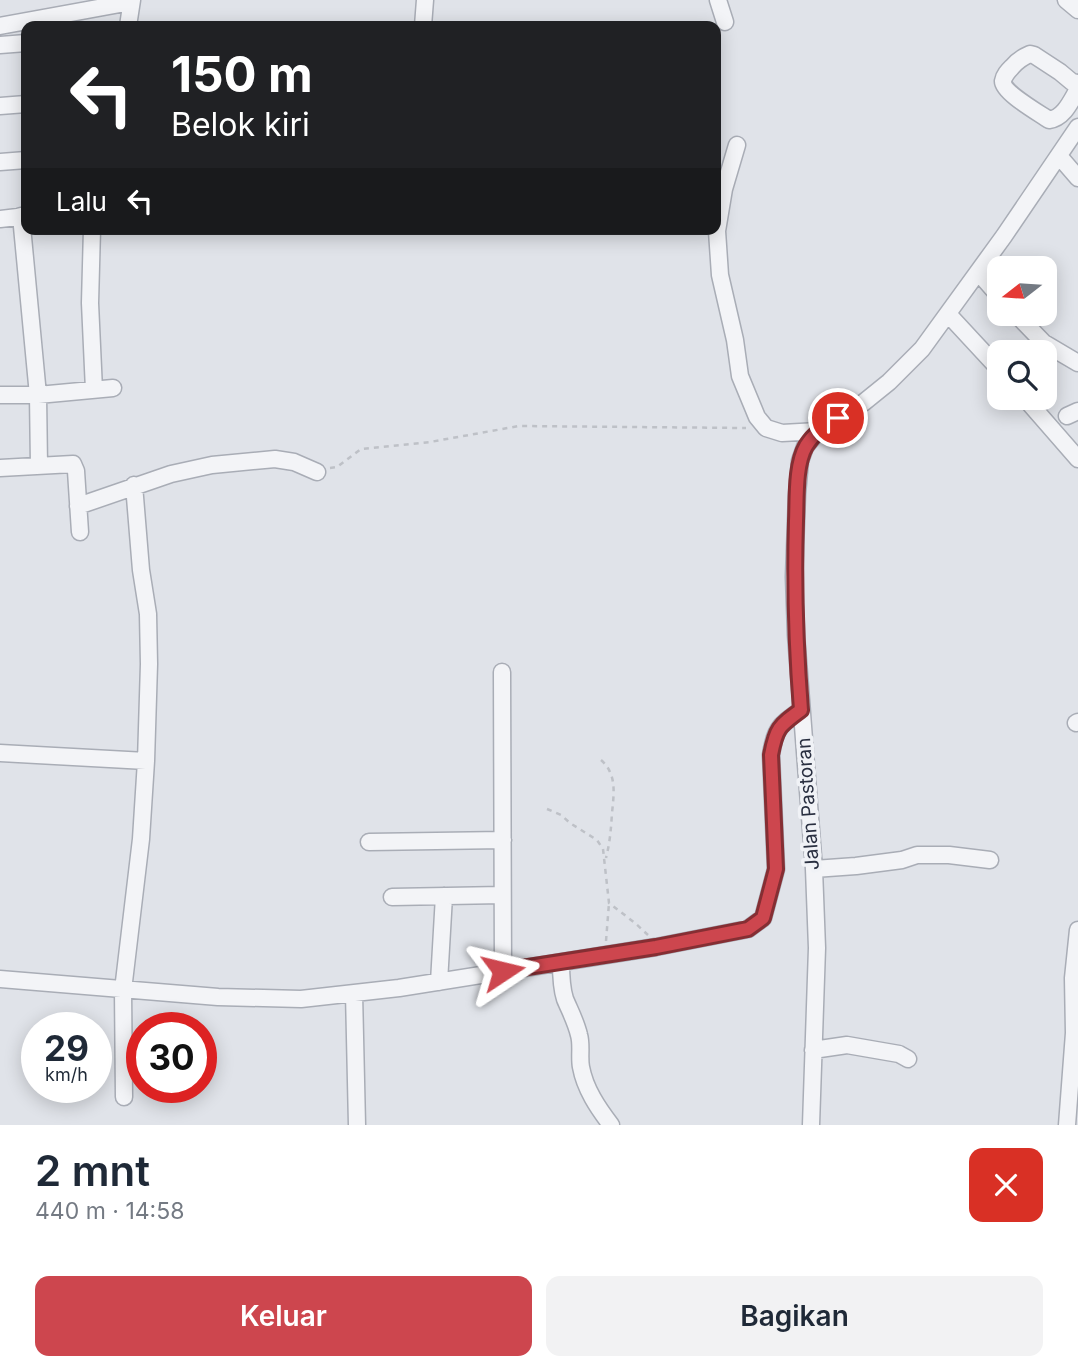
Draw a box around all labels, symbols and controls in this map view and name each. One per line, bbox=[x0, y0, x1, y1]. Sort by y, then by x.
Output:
text: 150 m bbox=[171, 45, 313, 104]
icon: left bbox=[56, 49, 147, 140]
text: Belok kiri bbox=[171, 105, 310, 144]
icon: left bbox=[121, 182, 159, 220]
text: Lalu bbox=[56, 186, 107, 217]
north arrow bbox=[987, 256, 1057, 326]
map controls bbox=[987, 256, 1057, 410]
button: search bbox=[987, 340, 1057, 410]
pin bbox=[808, 388, 868, 448]
icon: arrive bbox=[819, 399, 857, 437]
street label: Jalan Pastoran bbox=[792, 737, 824, 871]
position arrow bbox=[466, 934, 540, 1008]
speed limit sign: 30 bbox=[126, 1012, 217, 1103]
text: 29 bbox=[44, 1027, 89, 1069]
text: km/h bbox=[45, 1064, 88, 1085]
text: 2 mnt bbox=[35, 1145, 150, 1196]
button: close bbox=[969, 1148, 1043, 1222]
text: 440 m · 14:58 bbox=[35, 1197, 184, 1225]
button: Keluar bbox=[35, 1276, 532, 1356]
button: Bagikan bbox=[546, 1276, 1043, 1356]

